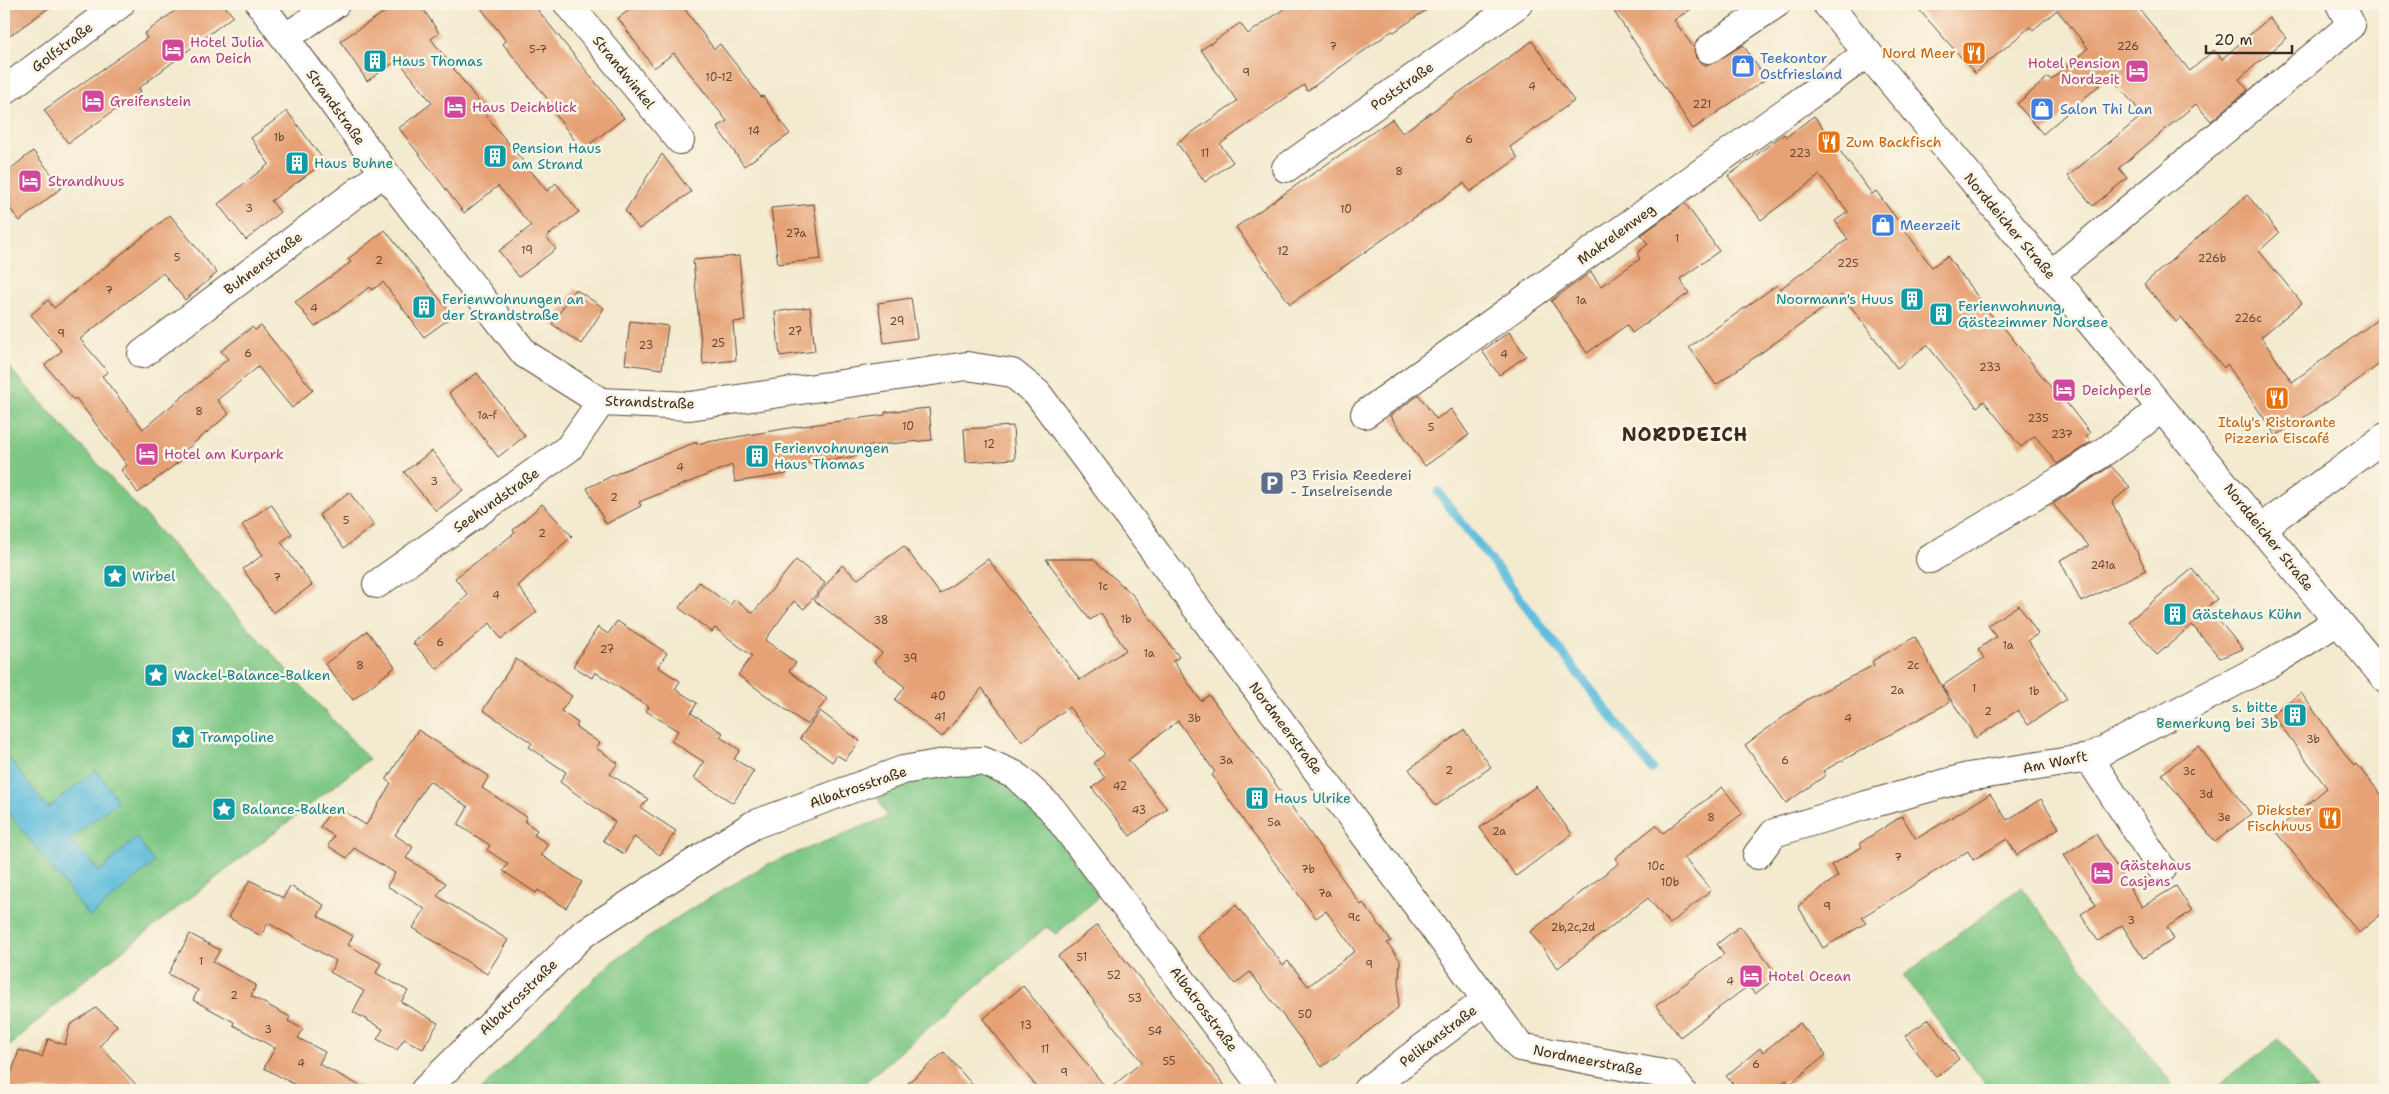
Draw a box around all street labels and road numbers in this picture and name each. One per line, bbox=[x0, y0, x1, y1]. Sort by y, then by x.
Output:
street label: Golfstraße bbox=[28, 18, 96, 76]
street label: Strandwinkel bbox=[589, 32, 660, 113]
street label: Poststraße bbox=[1367, 58, 1437, 114]
street label: Strandstraße bbox=[302, 66, 370, 149]
street label: Norddeicher Straße bbox=[1960, 169, 2060, 283]
street label: Makrelenweg bbox=[1573, 200, 1659, 268]
street label: Buhnenstraße bbox=[220, 228, 306, 298]
street label: Strandstraße bbox=[605, 391, 695, 413]
street label: Seehundstraße bbox=[449, 464, 543, 536]
street label: Norddeicher Straße bbox=[2220, 479, 2318, 595]
street label: Nordmeerstraße bbox=[1245, 678, 1327, 778]
street label: Am Warft bbox=[2021, 747, 2089, 777]
street label: Albatrosstraße bbox=[807, 762, 909, 812]
street label: Albatrosstraße bbox=[475, 955, 561, 1039]
street label: Albatrosstraße bbox=[1166, 963, 1242, 1055]
street label: Pelikanstraße bbox=[1396, 1001, 1480, 1071]
street label: Nordmeerstraße bbox=[1532, 1041, 1644, 1079]

